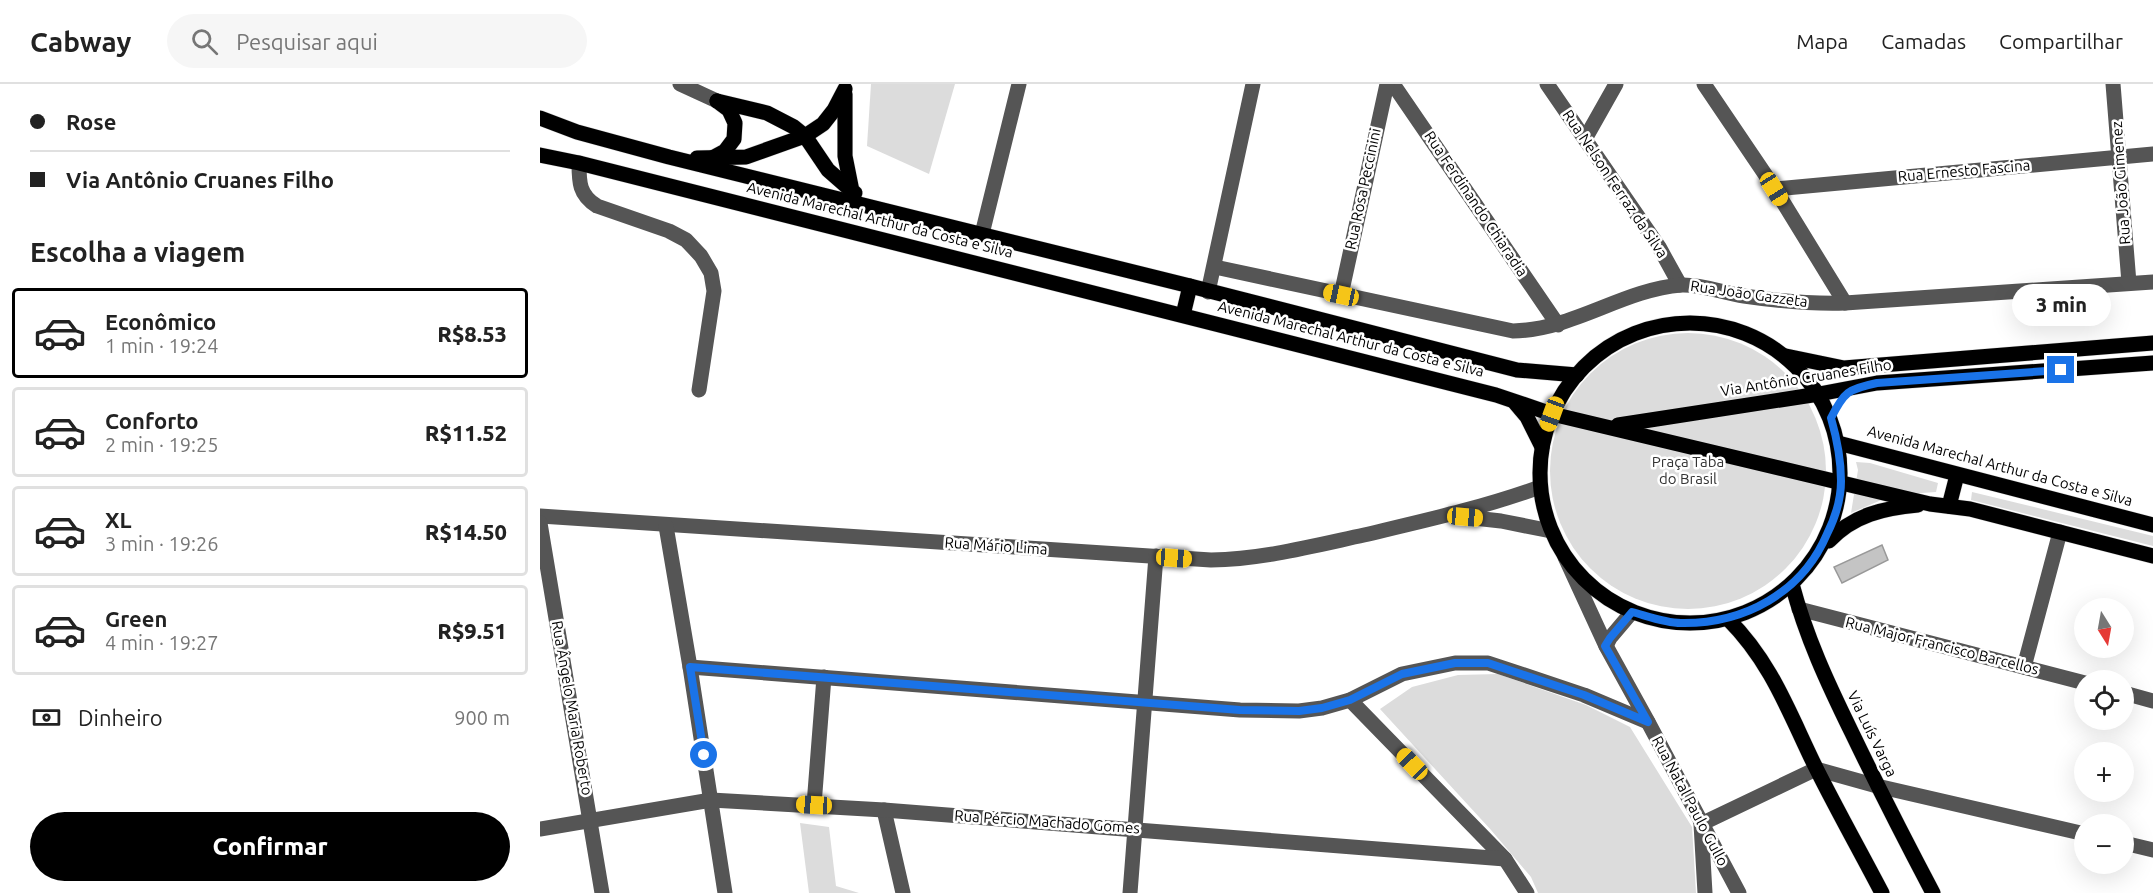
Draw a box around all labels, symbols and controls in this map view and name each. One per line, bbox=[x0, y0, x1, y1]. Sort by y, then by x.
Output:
search box bbox=[167, 14, 587, 68]
icon: search bbox=[188, 25, 221, 58]
text: Cabway bbox=[30, 26, 131, 57]
text: Pesquisar aqui bbox=[236, 29, 378, 54]
text: Mapa bbox=[1796, 29, 1848, 53]
text: Camadas bbox=[1881, 29, 1966, 53]
text: Compartilhar bbox=[1999, 29, 2123, 53]
street label: Rua Nelson Ferraz da Silva bbox=[1559, 106, 1671, 261]
text: Rose bbox=[66, 109, 116, 134]
street label: Rua João Gimenez bbox=[2108, 121, 2133, 245]
street label: Rua Rosa Peccinini bbox=[1341, 127, 1384, 251]
street label: Rua Ferdinando Chiaradia bbox=[1421, 128, 1531, 280]
street label: Rua Ernesto Fascina bbox=[1897, 156, 2031, 185]
text: Via Antônio Cruanes Filho bbox=[66, 167, 334, 192]
car bbox=[1757, 169, 1791, 209]
street label: Avenida Marechal Arthur da Costa e Silva bbox=[745, 178, 1015, 261]
text: Escolha a viagem bbox=[30, 237, 245, 267]
street label: Rua João Gazzeta bbox=[1689, 277, 1809, 310]
car bbox=[1322, 282, 1360, 308]
callout: 3 min bbox=[2012, 283, 2110, 325]
text: 3 min bbox=[2036, 293, 2087, 316]
street label: Avenida Marechal Arthur da Costa e Silva bbox=[1216, 297, 1486, 380]
icon: car bbox=[33, 306, 87, 360]
text: Econômico bbox=[105, 309, 216, 334]
text: R$8.53 bbox=[437, 321, 507, 346]
text: 1 min · 19:24 bbox=[105, 334, 219, 357]
street label: Via Antônio Cruanes Filho bbox=[1719, 356, 1893, 399]
route end bbox=[2047, 356, 2074, 383]
car bbox=[1537, 394, 1567, 434]
icon: car bbox=[33, 405, 87, 459]
text: Conforto bbox=[105, 408, 199, 433]
text: R$11.52 bbox=[425, 420, 507, 445]
street label: Avenida Marechal Arthur da Costa e Silva bbox=[1866, 422, 2135, 509]
text: 2 min · 19:25 bbox=[105, 433, 219, 456]
park label: Praça Taba do Brasil bbox=[1652, 453, 1724, 487]
icon: car bbox=[33, 504, 87, 558]
car bbox=[1446, 506, 1484, 528]
text: XL bbox=[105, 507, 132, 532]
text: R$14.50 bbox=[425, 519, 507, 544]
text: 3 min · 19:26 bbox=[105, 532, 219, 555]
street label: Rua Mário Lima bbox=[944, 533, 1048, 558]
car bbox=[1155, 548, 1193, 568]
north arrow bbox=[2074, 598, 2134, 658]
map controls bbox=[2074, 598, 2134, 874]
icon: car bbox=[33, 603, 87, 657]
text: Green bbox=[105, 606, 167, 631]
street label: Rua Major Francisco Barcellos bbox=[1844, 613, 2040, 678]
text: R$9.51 bbox=[437, 618, 507, 643]
street label: Rua Ângelo Maria Roberto bbox=[549, 619, 596, 797]
text: 4 min · 19:27 bbox=[105, 631, 219, 654]
button: locate bbox=[2074, 670, 2134, 730]
street label: Via Luís Varga bbox=[1844, 688, 1901, 780]
icon: cash bbox=[30, 701, 63, 734]
text: Dinheiro bbox=[78, 705, 163, 730]
text: 900 m bbox=[454, 706, 510, 729]
street label: Rua Natal Paulo Gullo bbox=[1649, 733, 1732, 869]
route start bbox=[690, 741, 717, 768]
button: + bbox=[2074, 742, 2134, 802]
car bbox=[1393, 745, 1431, 783]
car bbox=[796, 795, 832, 815]
street label: Rua Pércio Machado Gomes bbox=[954, 807, 1140, 836]
button: Confirmar bbox=[30, 812, 510, 881]
button: − bbox=[2074, 814, 2134, 874]

